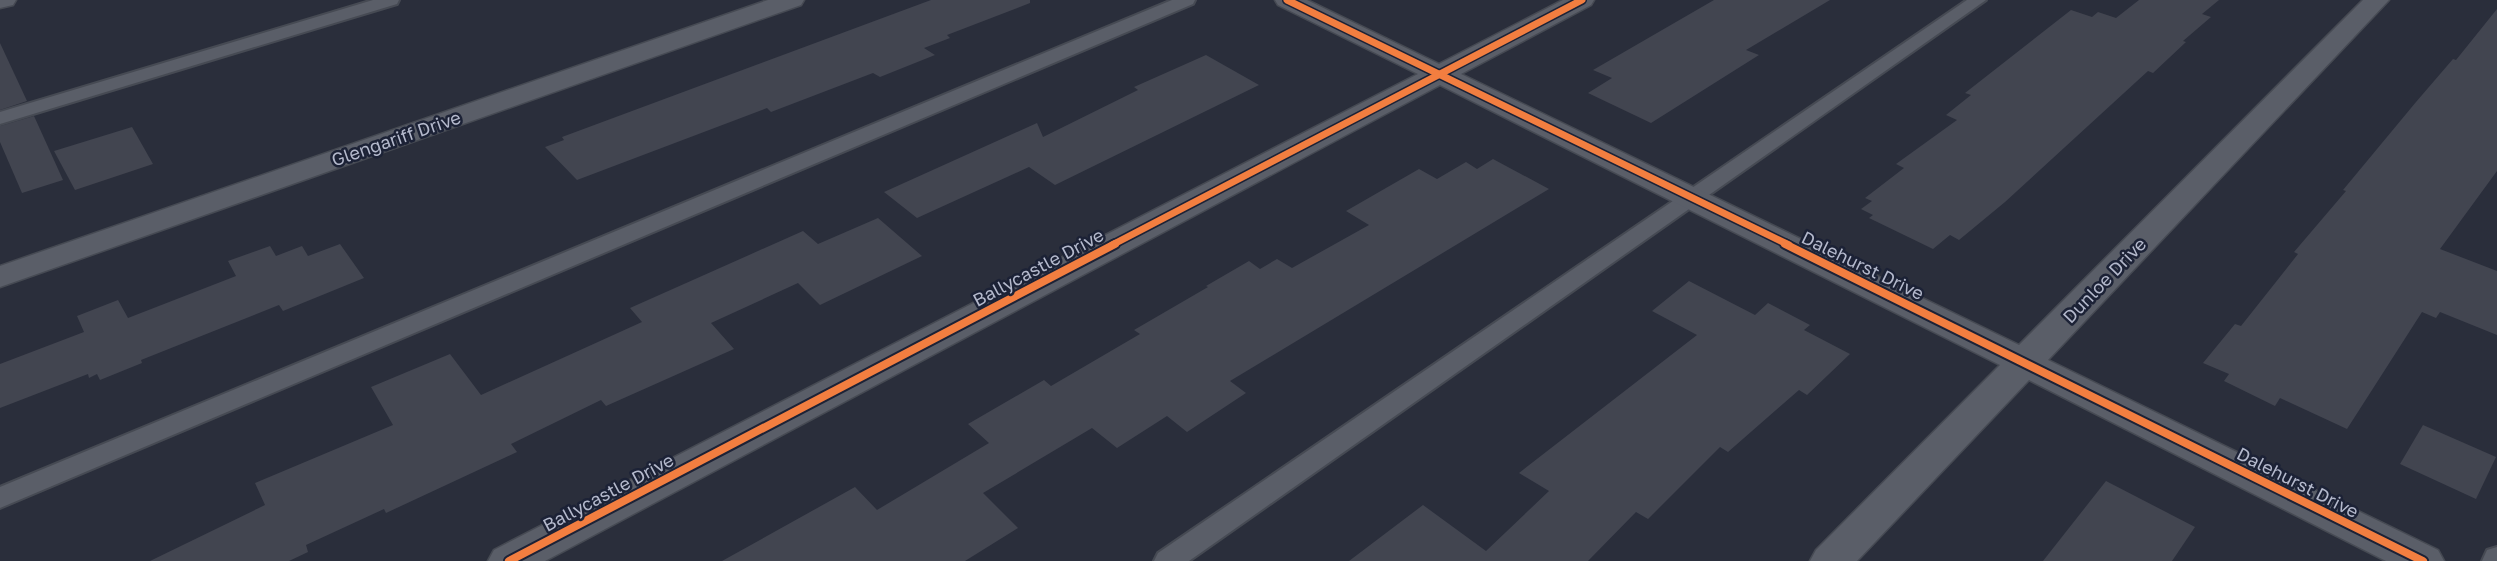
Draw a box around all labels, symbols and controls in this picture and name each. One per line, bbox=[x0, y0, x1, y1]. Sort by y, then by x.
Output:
street label: Glengariff Drive bbox=[328, 106, 464, 170]
street label: Ballycastle Drive bbox=[969, 223, 1107, 311]
street label: Dalehurst Drive bbox=[1798, 226, 1928, 304]
street label: Dunloe Drive bbox=[2058, 233, 2150, 327]
street label: Dalehurst Drive bbox=[2233, 442, 2363, 522]
street label: Ballycastle Drive bbox=[539, 448, 677, 536]

